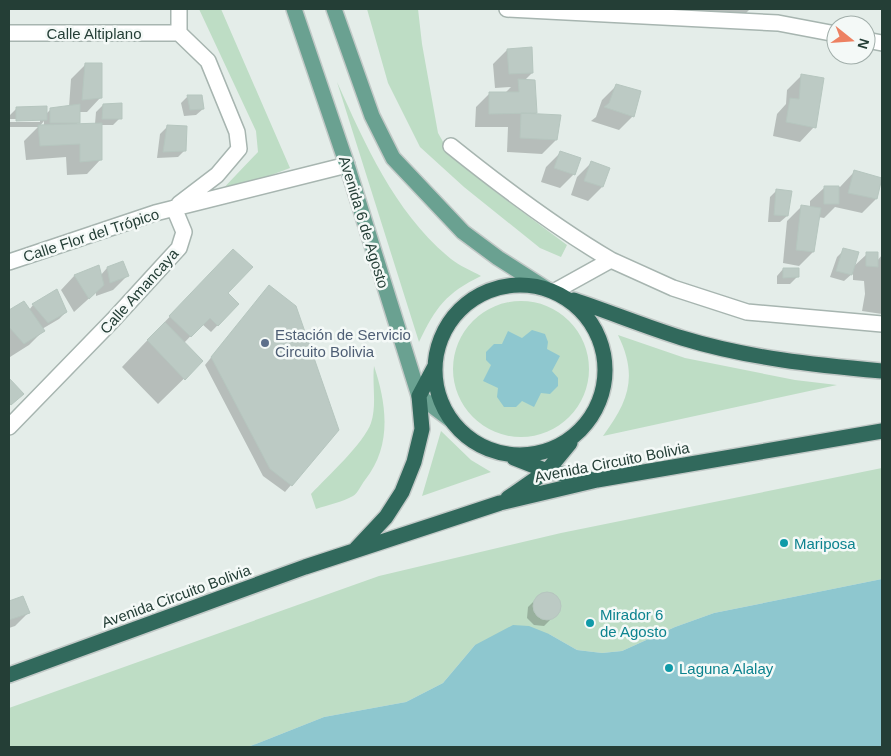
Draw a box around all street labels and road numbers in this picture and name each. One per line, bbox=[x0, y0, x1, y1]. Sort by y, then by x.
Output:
street label: Calle Altiplano bbox=[46, 25, 142, 42]
street label: Avenida 6 de Agosto bbox=[336, 154, 392, 290]
street label: Calle Flor del Trópico bbox=[21, 205, 161, 265]
street label: Calle Amancaya bbox=[96, 245, 182, 337]
street label: Avenida Circuito Bolivia bbox=[533, 439, 691, 485]
street label: Avenida Circuito Bolivia bbox=[99, 561, 253, 631]

